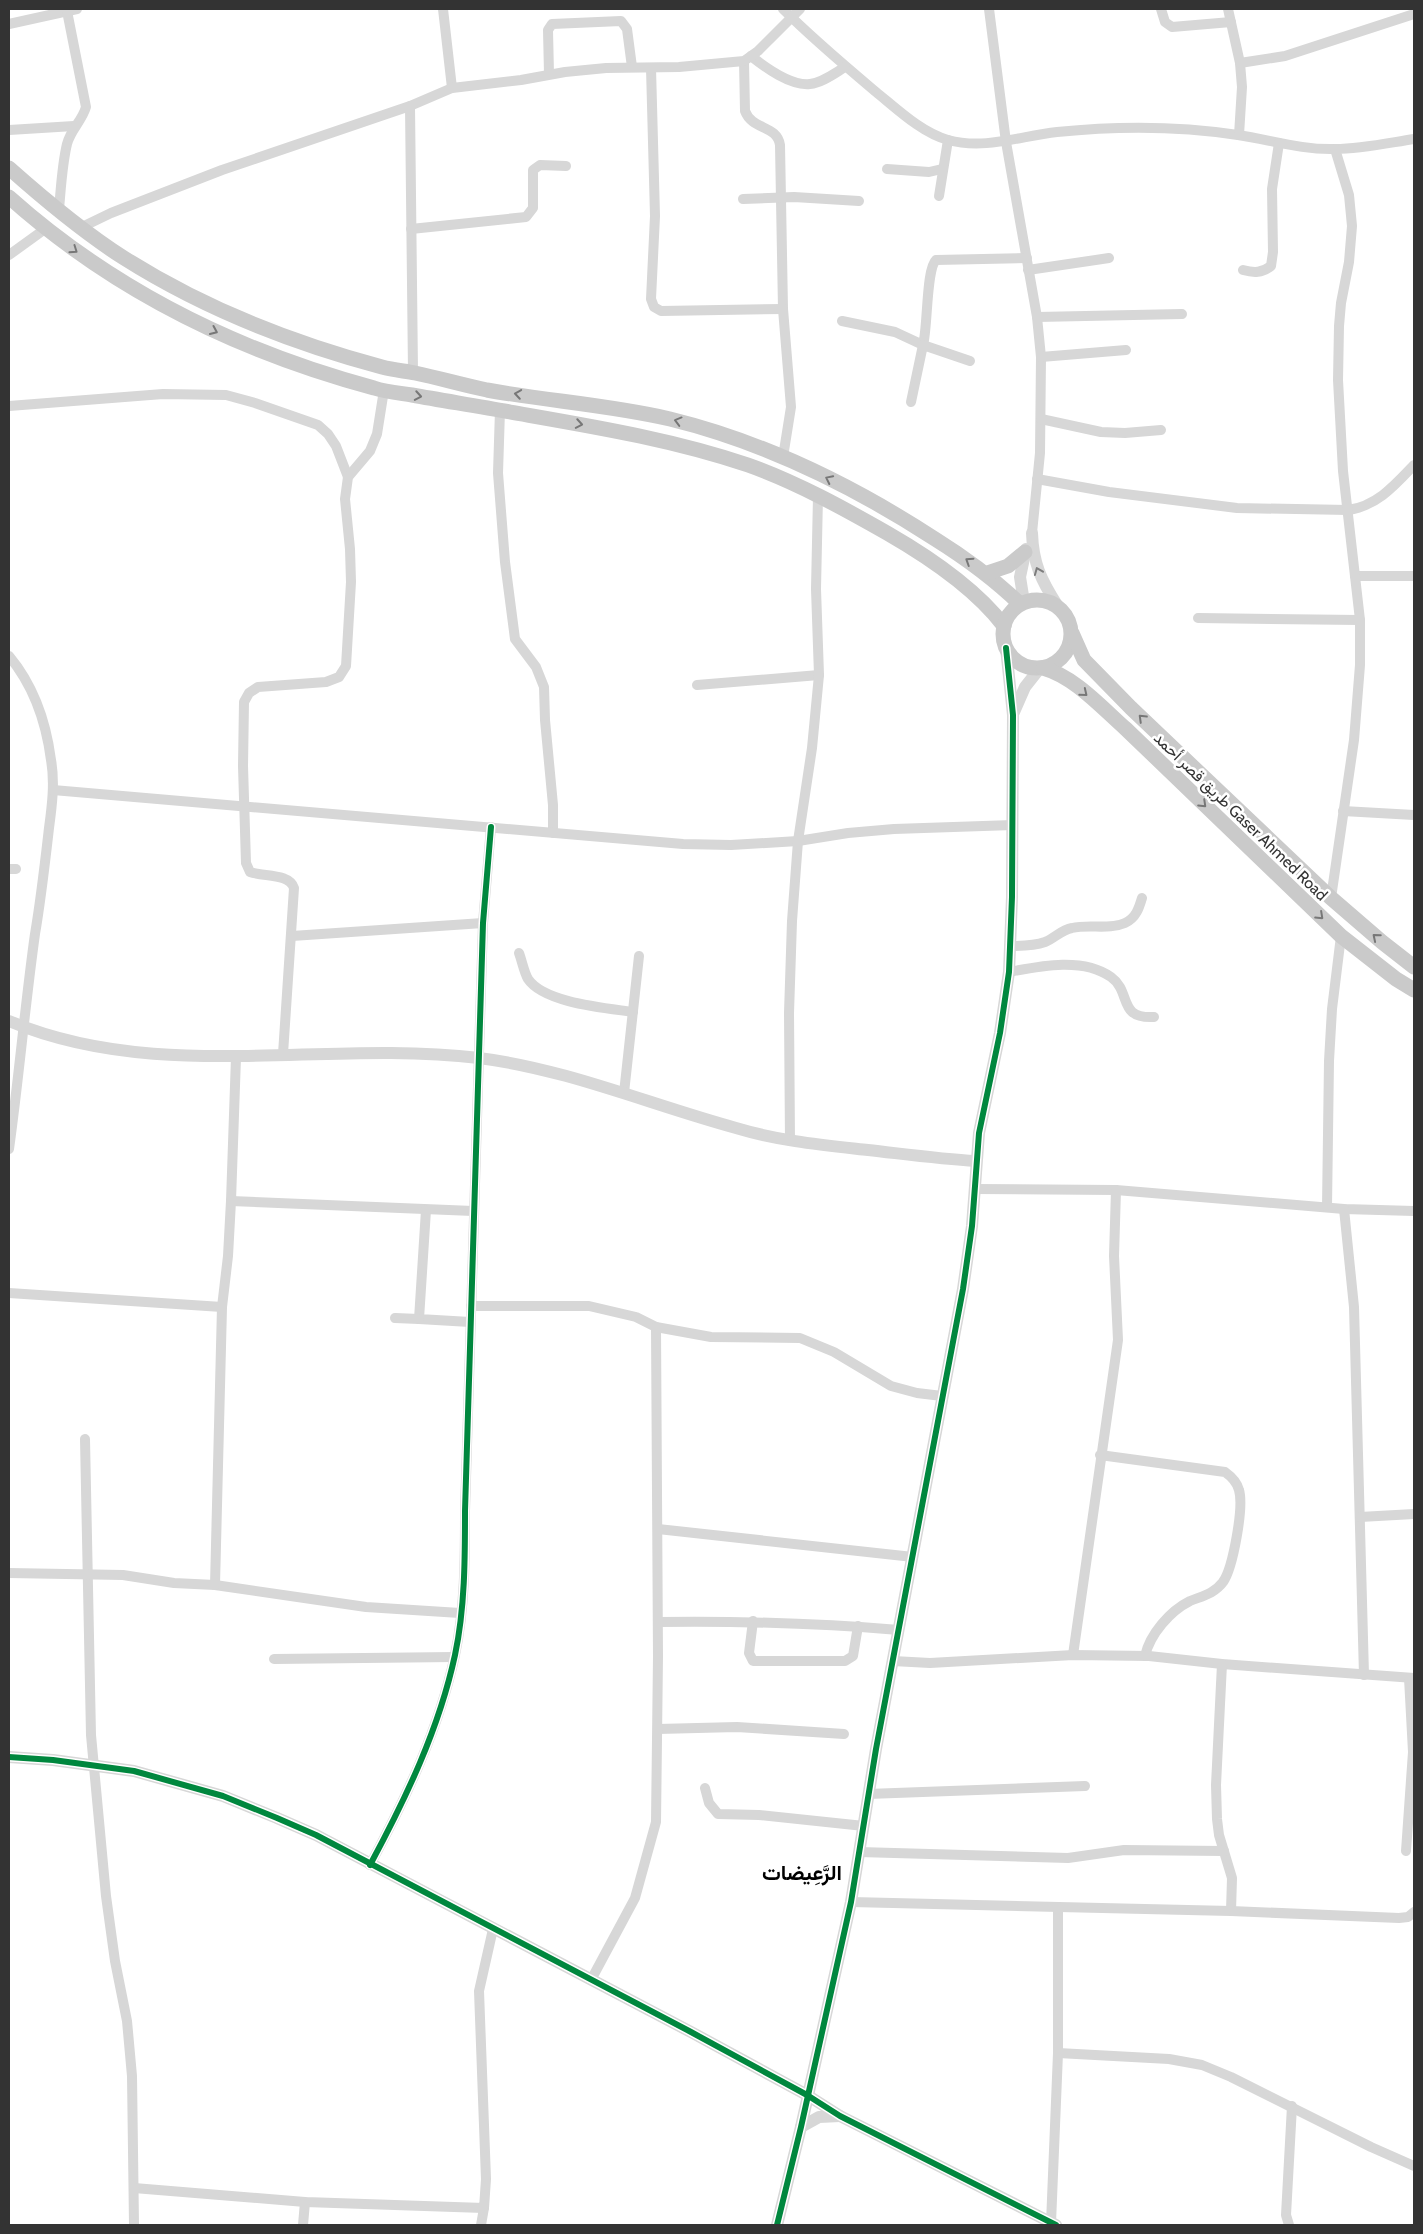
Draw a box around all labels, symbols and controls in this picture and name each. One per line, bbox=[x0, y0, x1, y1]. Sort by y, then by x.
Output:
one-way arrow bbox=[68, 244, 78, 253]
one-way arrow bbox=[209, 325, 218, 336]
one-way arrow bbox=[414, 390, 423, 401]
one-way arrow bbox=[513, 390, 522, 400]
one-way arrow bbox=[673, 416, 682, 427]
one-way arrow bbox=[574, 418, 583, 428]
one-way arrow bbox=[825, 475, 834, 485]
one-way arrow bbox=[966, 558, 975, 568]
one-way arrow bbox=[1034, 567, 1044, 576]
one-way arrow bbox=[1078, 687, 1087, 695]
one-way arrow bbox=[1139, 715, 1148, 724]
street label: طريق قصر أحمد Gaser Ahmed Road bbox=[1149, 728, 1331, 905]
one-way arrow bbox=[1197, 798, 1206, 807]
one-way arrow bbox=[1315, 910, 1324, 919]
one-way arrow bbox=[1372, 934, 1381, 943]
district label: الرَّعِيضات bbox=[762, 1860, 842, 1886]

